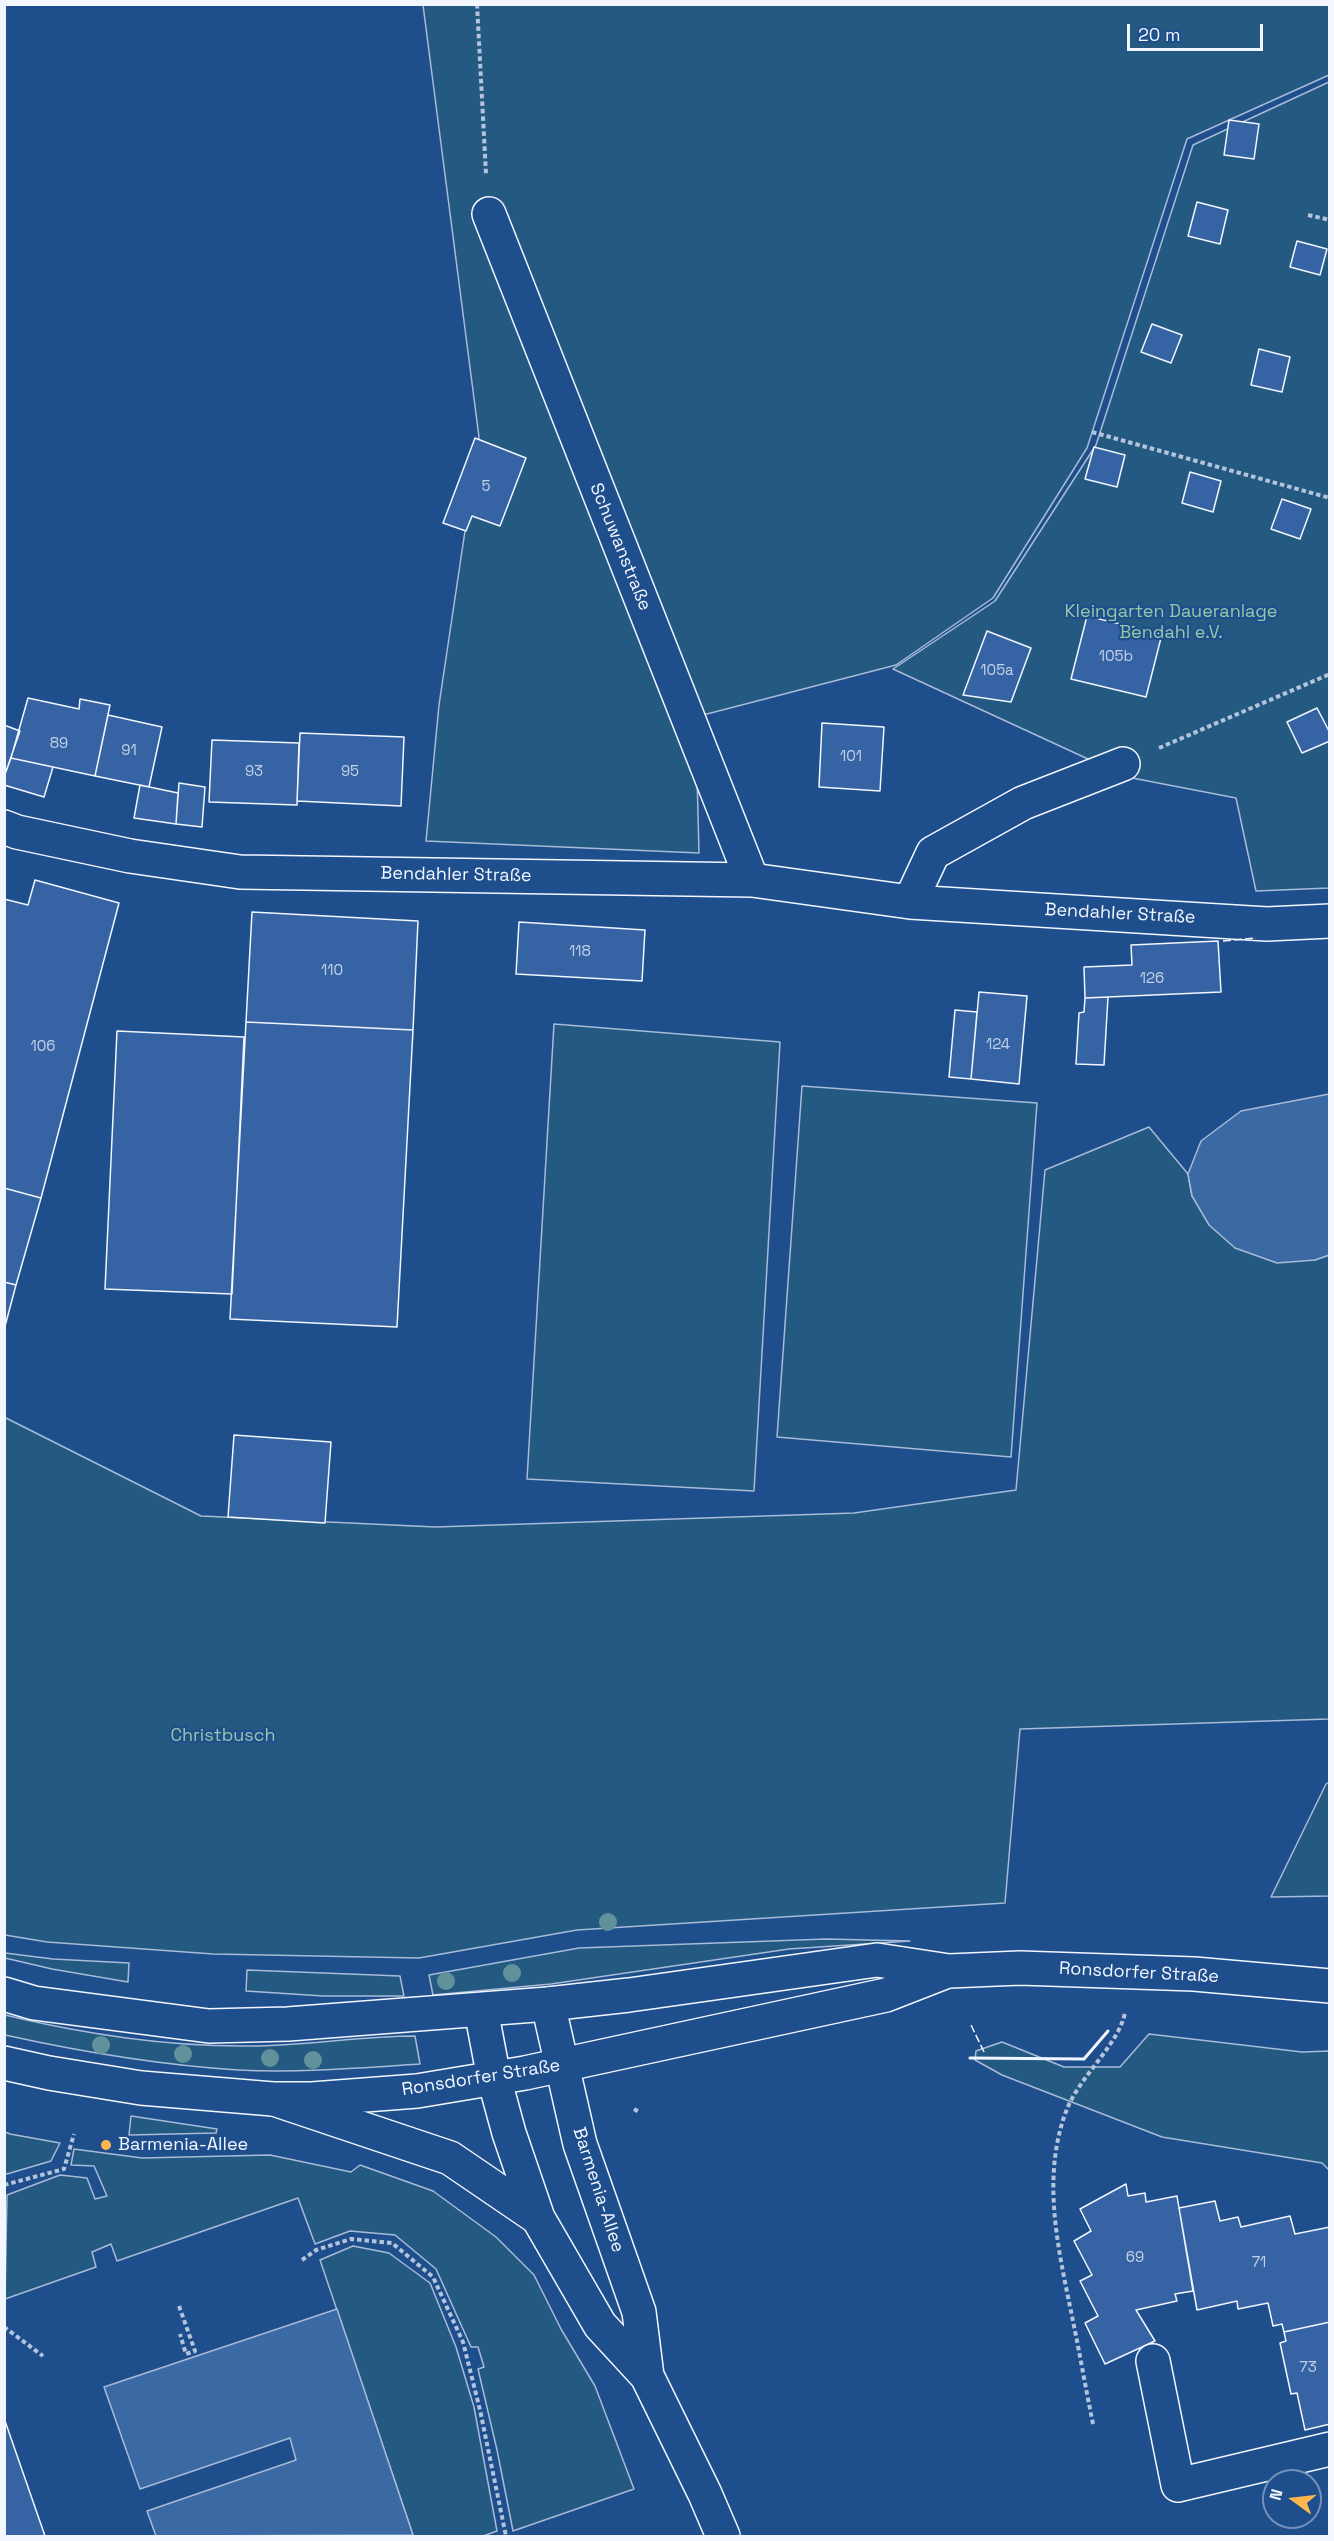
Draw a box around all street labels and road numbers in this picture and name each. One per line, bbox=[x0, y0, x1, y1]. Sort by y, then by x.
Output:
street label: Schuwanstraße bbox=[585, 480, 655, 614]
street label: Bendahler Straße bbox=[380, 863, 532, 887]
street label: Bendahler Straße bbox=[1044, 899, 1196, 929]
street label: Ronsdorfer Straße bbox=[1058, 1958, 1220, 1988]
street label: Ronsdorfer Straße bbox=[400, 2055, 562, 2101]
street label: Barmenia-Allee bbox=[568, 2125, 628, 2255]

